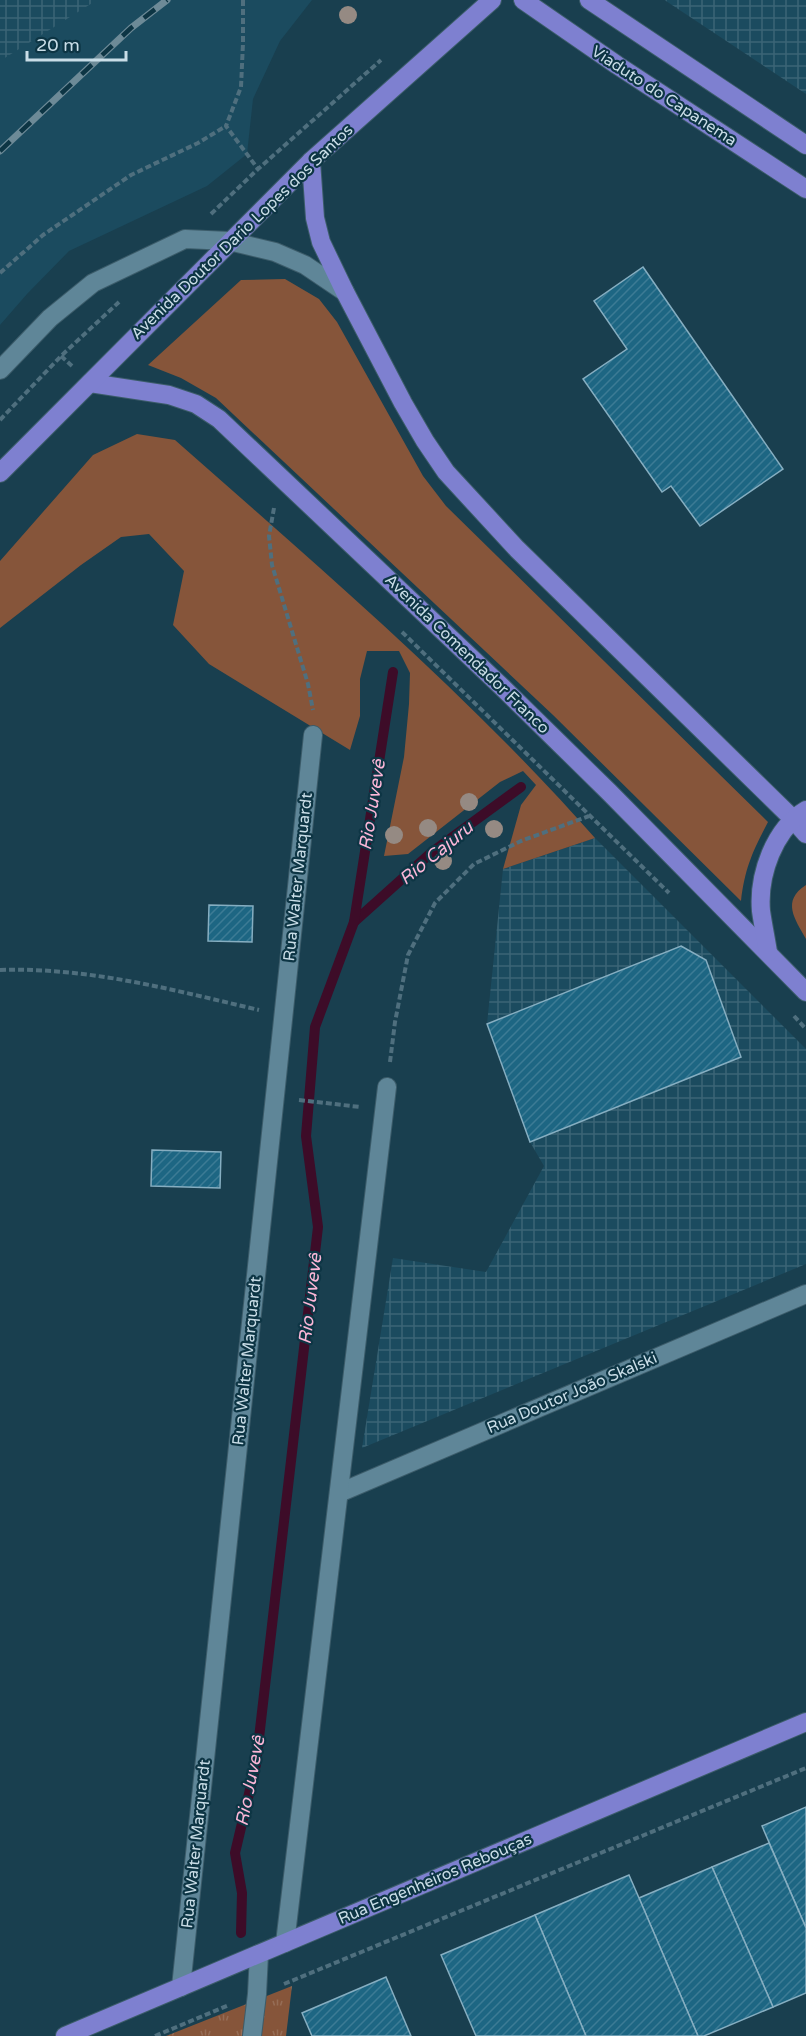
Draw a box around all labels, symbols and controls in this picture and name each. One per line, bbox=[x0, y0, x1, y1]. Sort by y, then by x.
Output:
scale bar bbox=[27, 24, 126, 62]
text: 20 m bbox=[36, 34, 80, 56]
street label: Viaduto do Capanema bbox=[588, 42, 740, 150]
street label: Avenida Doutor Dario Lopes dos Santos bbox=[127, 120, 357, 344]
street label: Avenida Comendador Franco bbox=[380, 570, 554, 738]
water label: Rio Juvevê bbox=[354, 757, 390, 852]
street label: Rua Walter Marquardt bbox=[279, 792, 317, 962]
water label: Rio Cajuru bbox=[395, 816, 478, 890]
water label: Rio Juvevê bbox=[294, 1252, 327, 1346]
street label: Rua Walter Marquardt bbox=[228, 1276, 266, 1446]
street label: Rua Doutor João Skalski bbox=[484, 1348, 660, 1438]
water label: Rio Juvevê bbox=[230, 1733, 270, 1828]
street label: Rua Walter Marquardt bbox=[177, 1759, 215, 1929]
street label: Rua Engenheiros Rebouças bbox=[335, 1829, 535, 1929]

